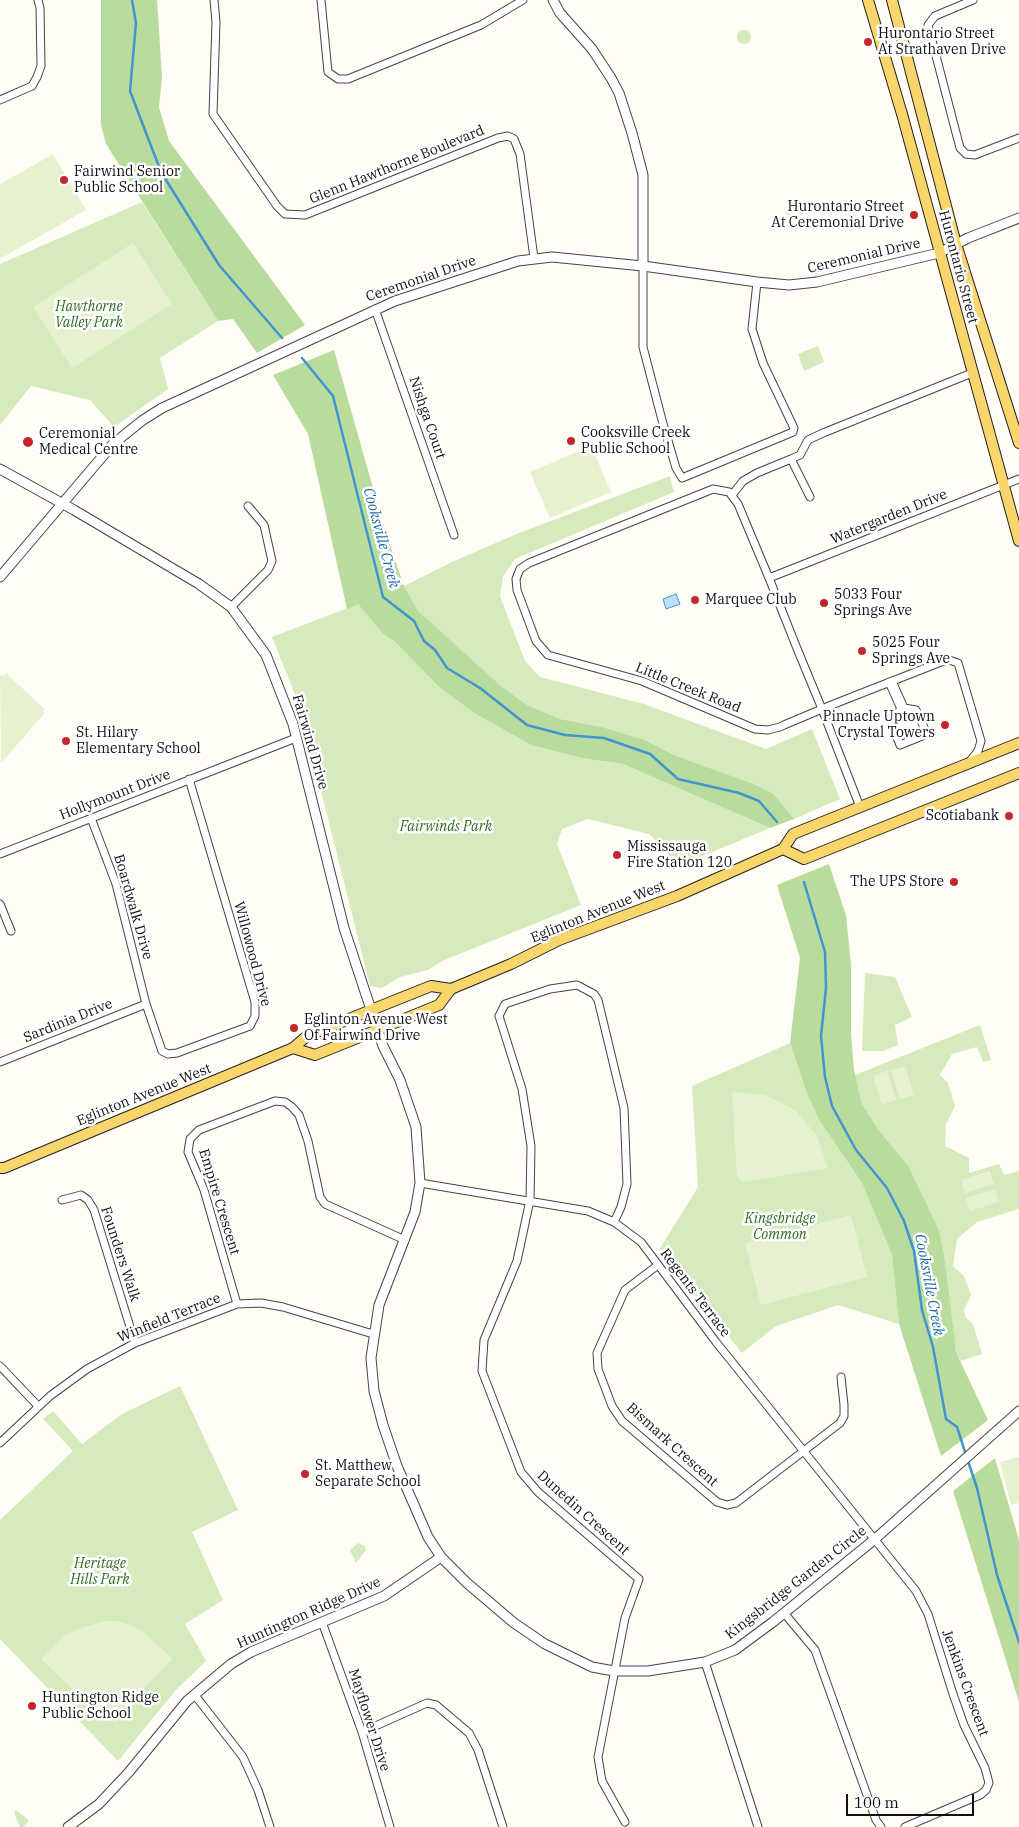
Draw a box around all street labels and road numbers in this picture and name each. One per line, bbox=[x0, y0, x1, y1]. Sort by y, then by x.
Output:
street label: Glenn Hawthorne Boulevard bbox=[307, 122, 487, 208]
street label: Hurontario Street bbox=[935, 209, 981, 325]
street label: Ceremonial Drive bbox=[806, 235, 922, 277]
street label: Ceremonial Drive bbox=[364, 252, 478, 306]
street label: Nishga Court bbox=[405, 375, 449, 461]
street label: Watergarden Drive bbox=[828, 486, 950, 548]
street label: Little Creek Road bbox=[633, 659, 743, 717]
street label: Fairwind Drive bbox=[288, 692, 332, 792]
street label: Hollymount Drive bbox=[57, 766, 173, 824]
street label: Boardwalk Drive bbox=[110, 852, 156, 962]
street label: Eglinton Avenue West bbox=[528, 877, 668, 947]
street label: Willowood Drive bbox=[230, 900, 274, 1008]
street label: Sardinia Drive bbox=[21, 995, 115, 1047]
street label: Eglinton Avenue West bbox=[74, 1060, 214, 1130]
street label: Empire Crescent bbox=[195, 1147, 243, 1257]
street label: Founders Walk bbox=[97, 1204, 143, 1304]
street label: Regents Terrace bbox=[656, 1245, 734, 1341]
street label: Winfield Terrace bbox=[115, 1290, 223, 1346]
street label: Bismark Crescent bbox=[623, 1400, 721, 1490]
street label: Dunedin Crescent bbox=[533, 1467, 633, 1559]
street label: Kingsbridge Garden Circle bbox=[722, 1523, 870, 1643]
street label: Huntington Ridge Drive bbox=[235, 1574, 383, 1652]
street label: Jenkins Crescent bbox=[938, 1627, 992, 1739]
street label: Mayflower Drive bbox=[344, 1667, 394, 1773]

